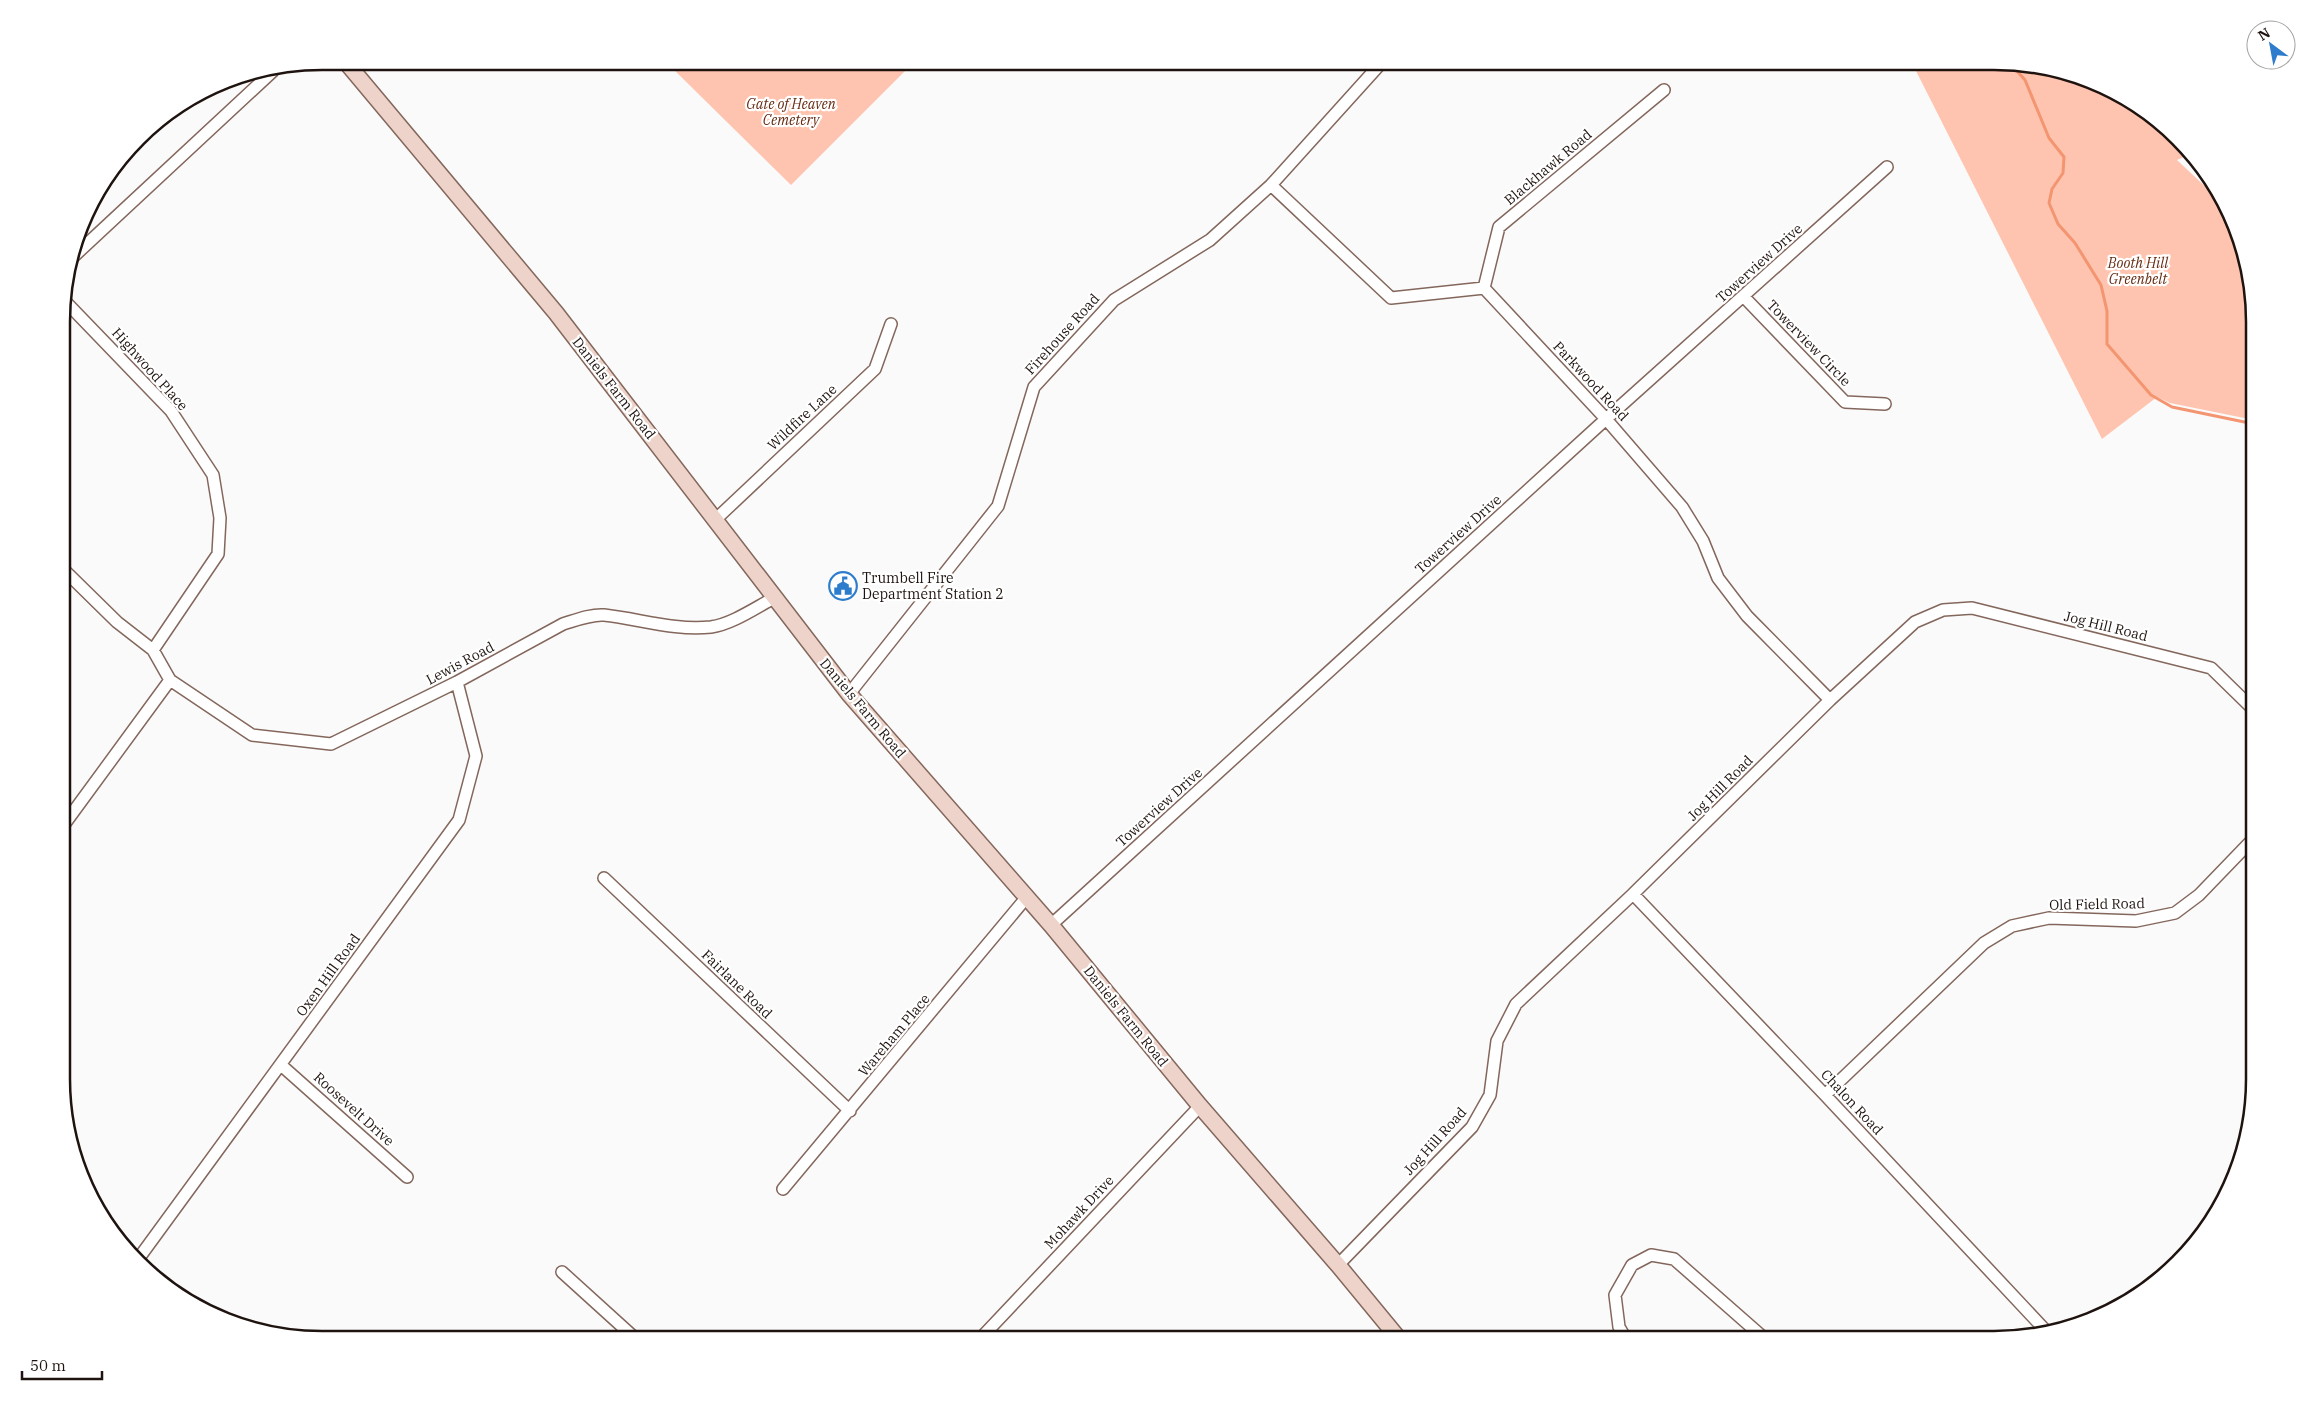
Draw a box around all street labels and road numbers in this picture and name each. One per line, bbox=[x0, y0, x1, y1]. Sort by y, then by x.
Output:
street label: Blackhawk Road bbox=[1501, 125, 1596, 209]
street label: Towerview Drive bbox=[1712, 219, 1806, 307]
street label: Firehouse Road bbox=[1021, 289, 1103, 378]
street label: Towerview Circle bbox=[1763, 296, 1855, 390]
street label: Highwood Place bbox=[108, 324, 192, 414]
street label: Daniels Farm Road bbox=[569, 333, 660, 443]
street label: Parkwood Road bbox=[1549, 337, 1633, 425]
street label: Wildfire Lane bbox=[763, 380, 841, 454]
street label: Towerview Drive bbox=[1411, 490, 1505, 578]
street label: Jog Hill Road bbox=[2062, 607, 2150, 645]
street label: Lewis Road bbox=[423, 637, 498, 688]
street label: Daniels Farm Road bbox=[816, 654, 910, 762]
street label: Jog Hill Road bbox=[1683, 751, 1757, 825]
street label: Towerview Drive bbox=[1112, 763, 1206, 851]
street label: Old Field Road bbox=[2049, 894, 2145, 914]
street label: Oxen Hill Road bbox=[292, 930, 364, 1020]
street label: Fairlane Road bbox=[698, 946, 776, 1023]
street label: Daniels Farm Road bbox=[1080, 962, 1173, 1070]
street label: Wareham Place bbox=[854, 990, 934, 1080]
street label: Chalon Road bbox=[1817, 1065, 1887, 1139]
street label: Roosevelt Drive bbox=[310, 1068, 398, 1150]
street label: Jog Hill Road bbox=[1400, 1103, 1471, 1179]
street label: Mohawk Drive bbox=[1040, 1171, 1118, 1253]

